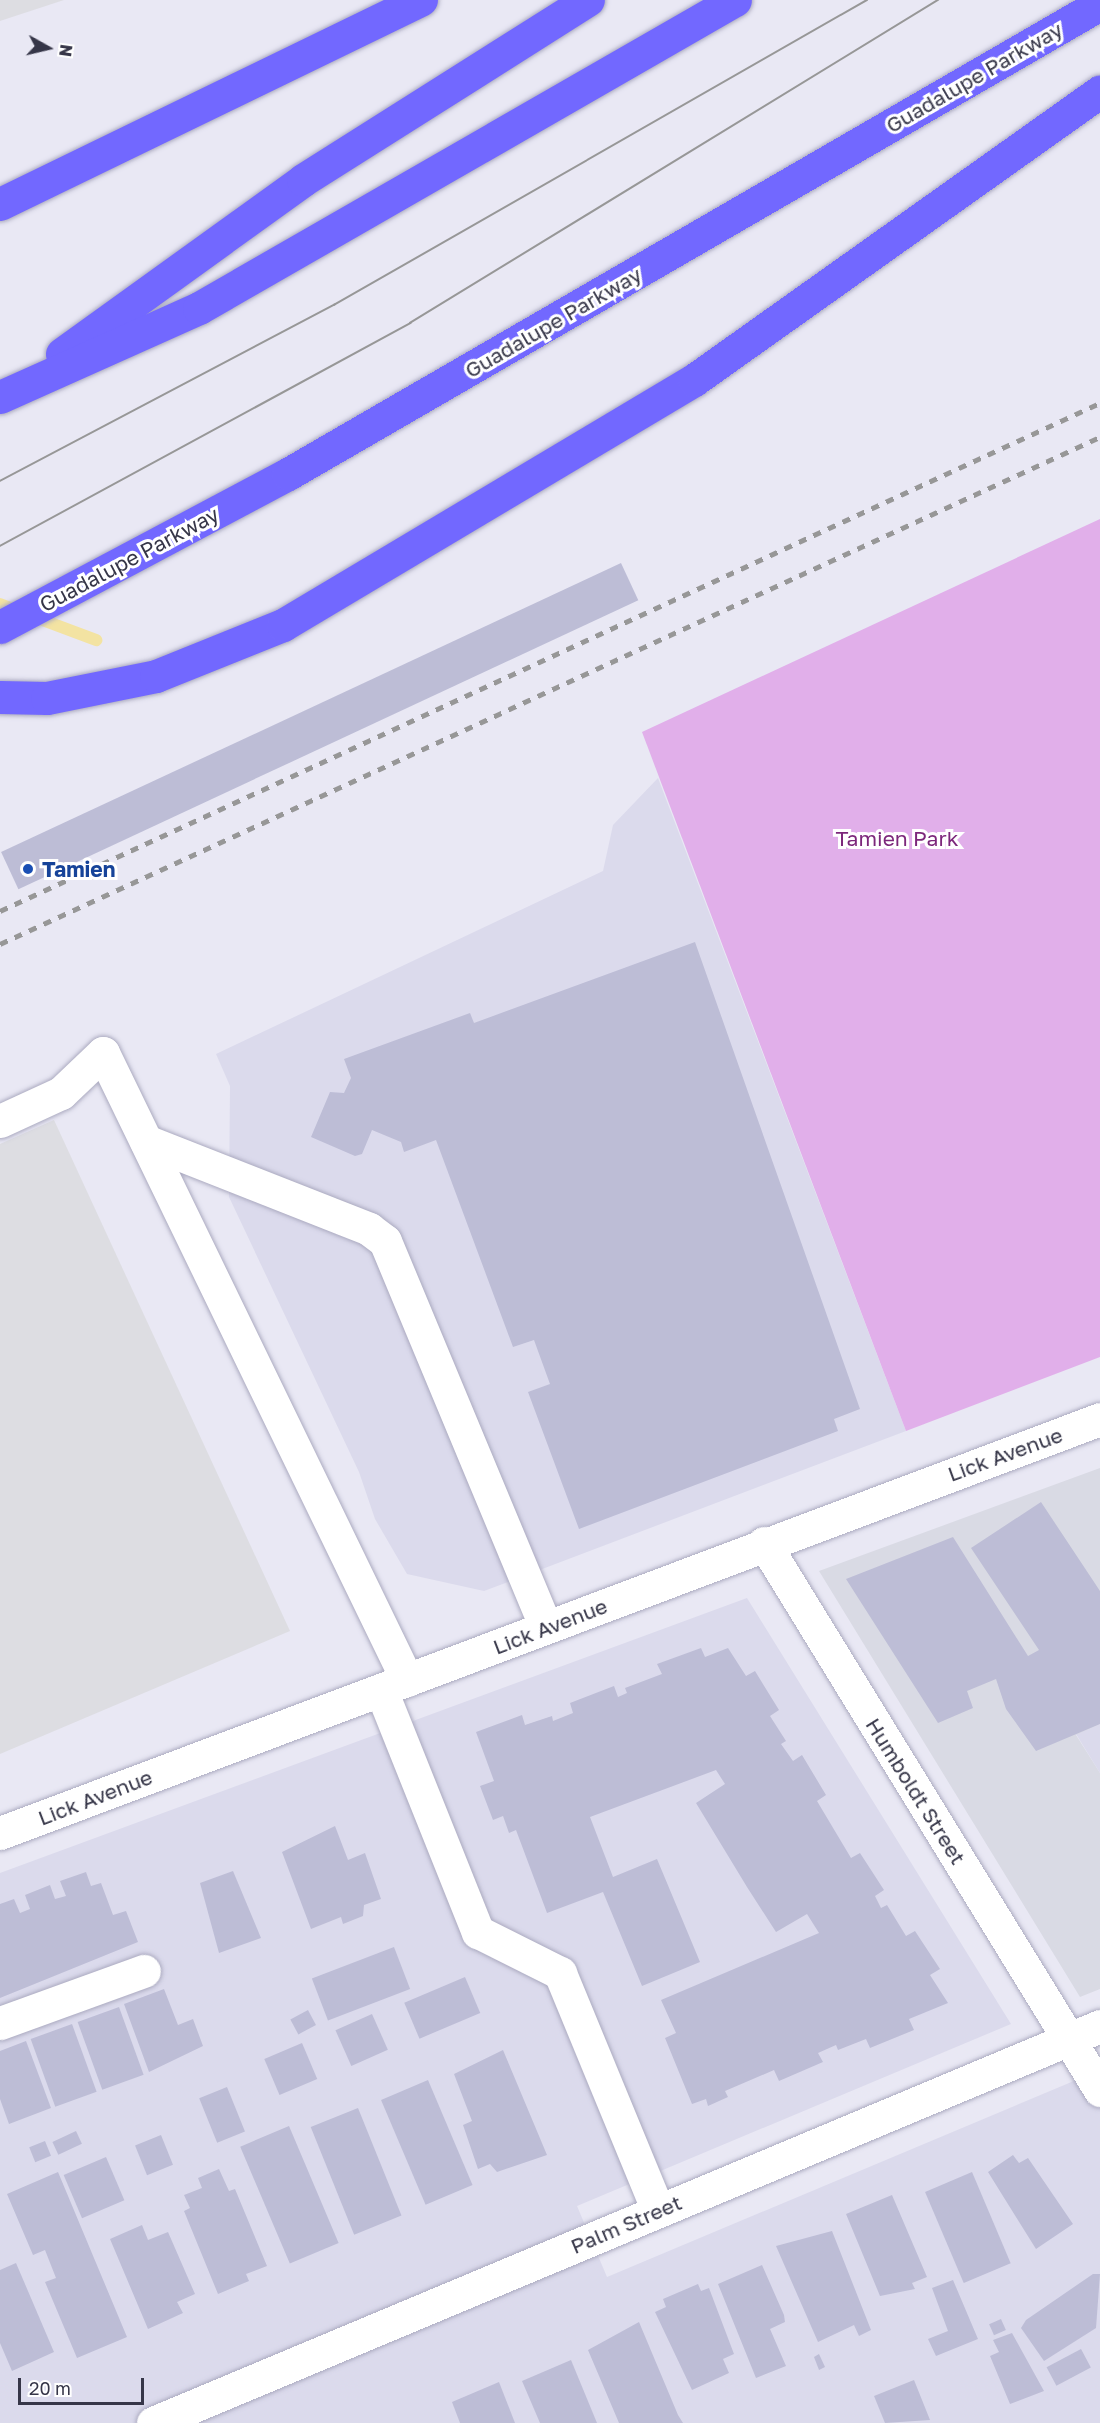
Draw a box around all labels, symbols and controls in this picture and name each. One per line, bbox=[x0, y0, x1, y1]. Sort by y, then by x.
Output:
street label: Guadalupe Parkway bbox=[881, 16, 1067, 138]
north arrow bbox=[18, 18, 78, 78]
text: N bbox=[55, 43, 77, 58]
street label: Guadalupe Parkway bbox=[460, 261, 646, 383]
street label: Guadalupe Parkway bbox=[35, 501, 223, 617]
park label: Tamien Park bbox=[835, 825, 959, 851]
place label: Tamien bbox=[42, 856, 115, 882]
marker: Tamien bbox=[19, 860, 37, 878]
street label: Lick Avenue bbox=[944, 1422, 1066, 1486]
street label: Lick Avenue bbox=[489, 1593, 611, 1659]
street label: Humboldt Street bbox=[861, 1713, 971, 1869]
street label: Lick Avenue bbox=[34, 1764, 156, 1830]
street label: Palm Street bbox=[567, 2189, 685, 2259]
scale bar bbox=[21, 2366, 147, 2404]
text: 20 m bbox=[29, 2377, 71, 2399]

